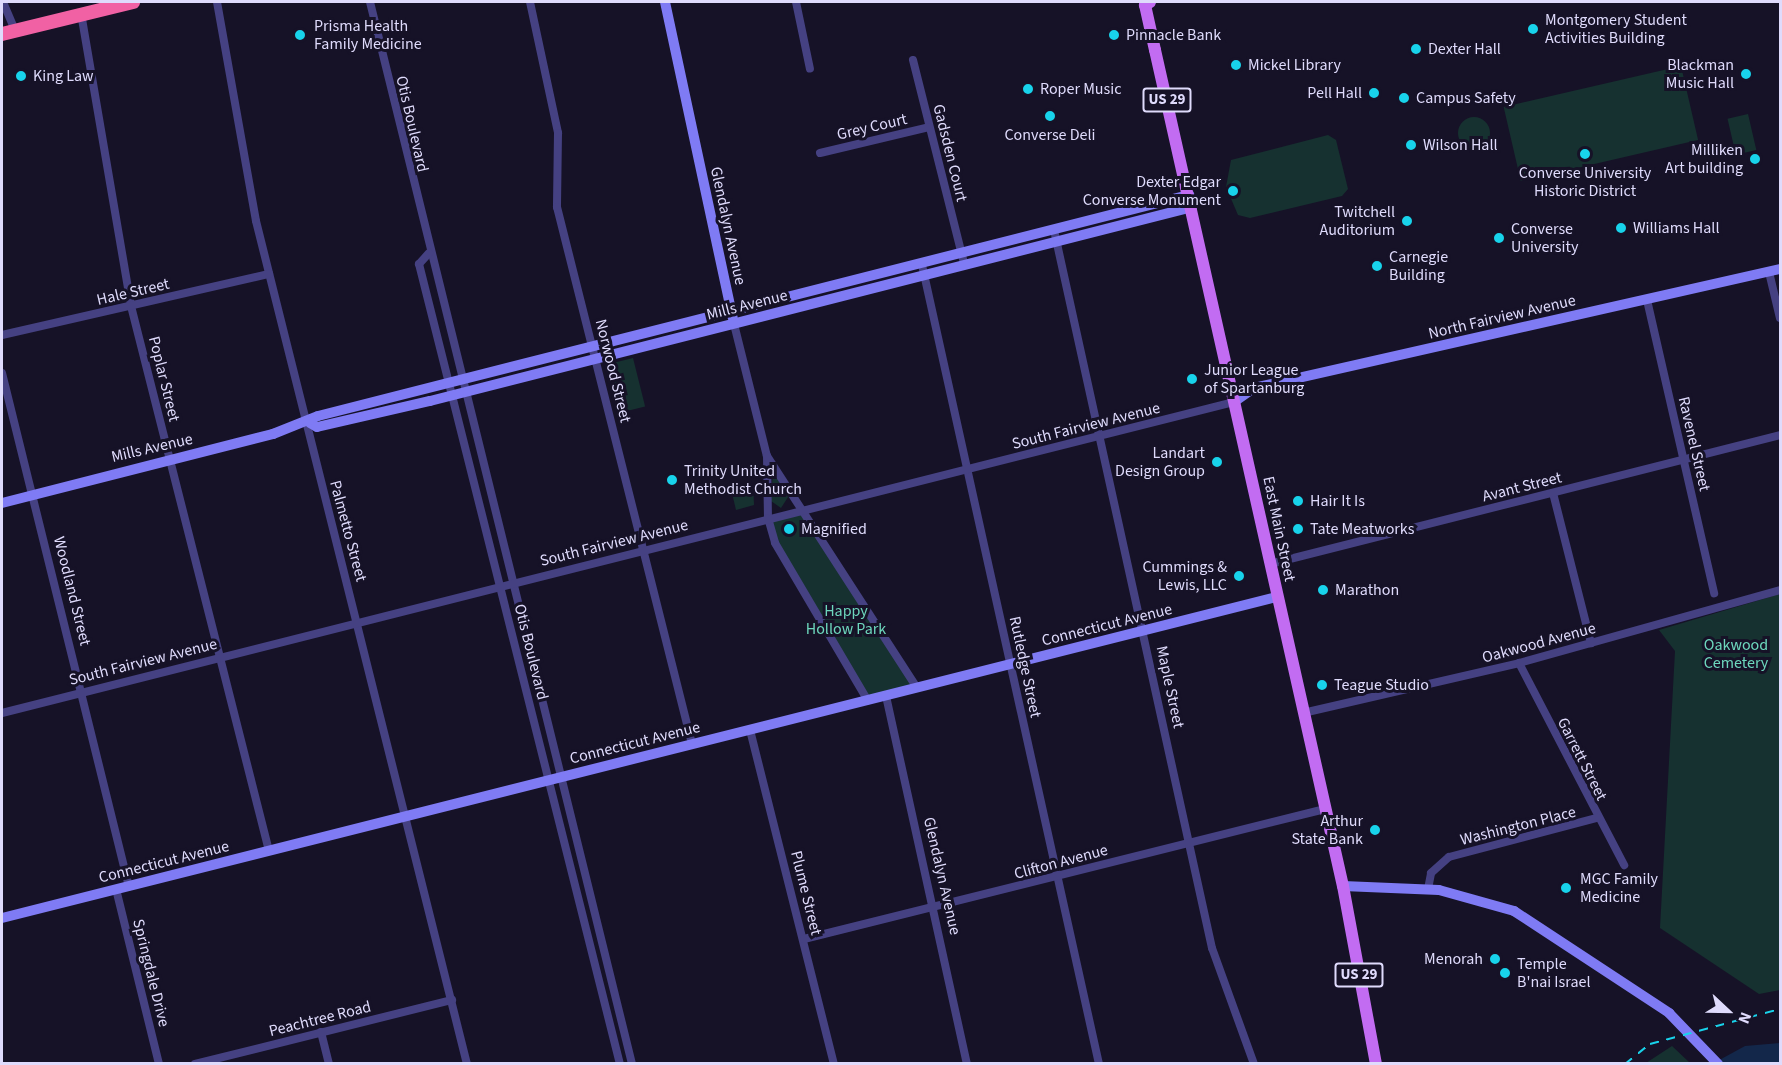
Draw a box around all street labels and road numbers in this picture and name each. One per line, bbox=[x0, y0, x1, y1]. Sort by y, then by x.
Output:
street label: Otis Boulevard bbox=[392, 74, 432, 174]
road number: US 29 bbox=[1142, 88, 1192, 112]
street label: Gadsden Court bbox=[929, 102, 971, 204]
street label: Grey Court bbox=[835, 110, 909, 144]
street label: Glendalyn Avenue bbox=[706, 165, 750, 287]
street label: Hale Street bbox=[95, 274, 171, 310]
street label: Mills Avenue bbox=[704, 286, 790, 324]
street label: North Fairview Avenue bbox=[1426, 291, 1578, 343]
street label: Norwood Street bbox=[591, 317, 635, 425]
street label: Poplar Street bbox=[144, 334, 184, 424]
street label: Ravenel Street bbox=[1674, 395, 1714, 493]
street label: South Fairview Avenue bbox=[1010, 398, 1162, 454]
street label: Mills Avenue bbox=[109, 429, 195, 467]
street label: Avant Street bbox=[1480, 468, 1564, 506]
street label: East Main Street bbox=[1258, 475, 1300, 583]
street label: Palmetto Street bbox=[325, 478, 371, 584]
street label: South Fairview Avenue bbox=[538, 515, 690, 571]
street label: Woodland Street bbox=[49, 534, 95, 648]
street label: Connecticut Avenue bbox=[1040, 600, 1174, 650]
street label: Otis Boulevard bbox=[510, 602, 552, 702]
street label: Rutledge Street bbox=[1005, 615, 1045, 719]
street label: Oakwood Avenue bbox=[1480, 619, 1598, 667]
street label: South Fairview Avenue bbox=[67, 634, 219, 690]
street label: Maple Street bbox=[1152, 644, 1188, 730]
street label: Garrett Street bbox=[1553, 714, 1611, 804]
street label: Connecticut Avenue bbox=[568, 718, 702, 768]
street label: Washington Place bbox=[1458, 802, 1578, 850]
street label: Glendalyn Avenue bbox=[919, 815, 965, 937]
street label: Connecticut Avenue bbox=[97, 837, 231, 887]
street label: Clifton Avenue bbox=[1012, 840, 1110, 884]
street label: Plume Street bbox=[786, 849, 826, 937]
street label: Springdale Drive bbox=[128, 917, 174, 1029]
road number: US 29 bbox=[1334, 963, 1384, 987]
street label: Peachtree Road bbox=[267, 997, 373, 1041]

